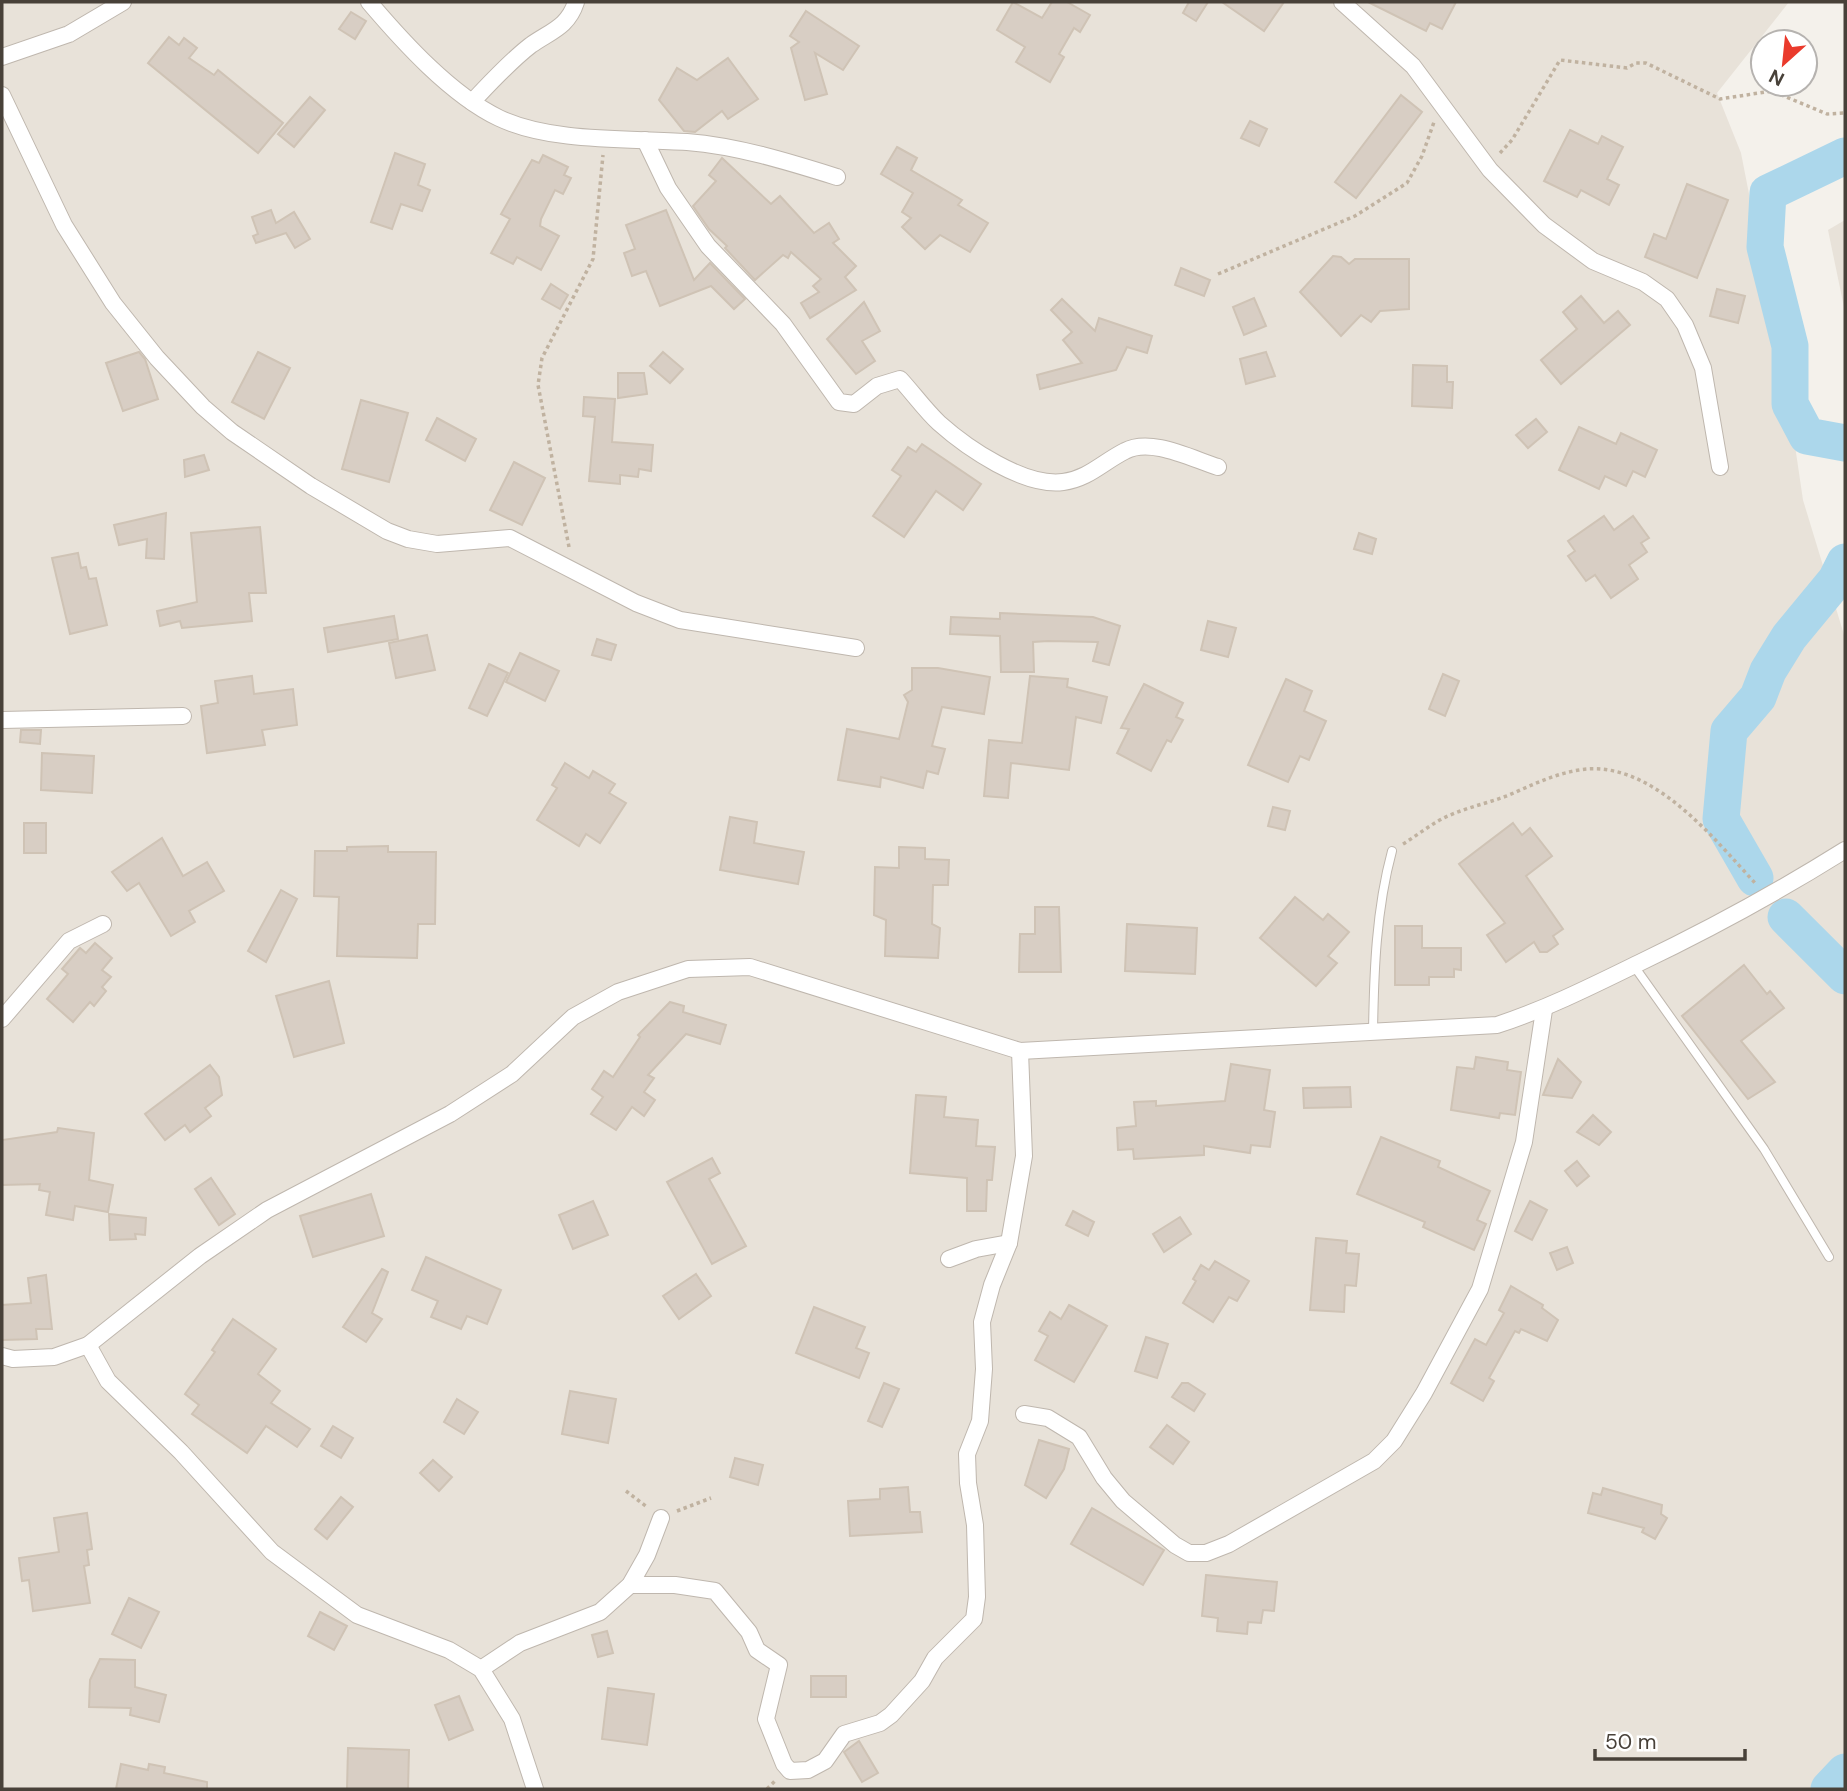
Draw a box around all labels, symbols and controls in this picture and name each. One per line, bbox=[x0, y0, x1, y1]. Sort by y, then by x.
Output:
north arrow bbox=[1749, 28, 1819, 98]
text: N bbox=[1765, 63, 1788, 92]
scale bar bbox=[1595, 1718, 1745, 1762]
text: 50 m bbox=[1605, 1728, 1656, 1756]

